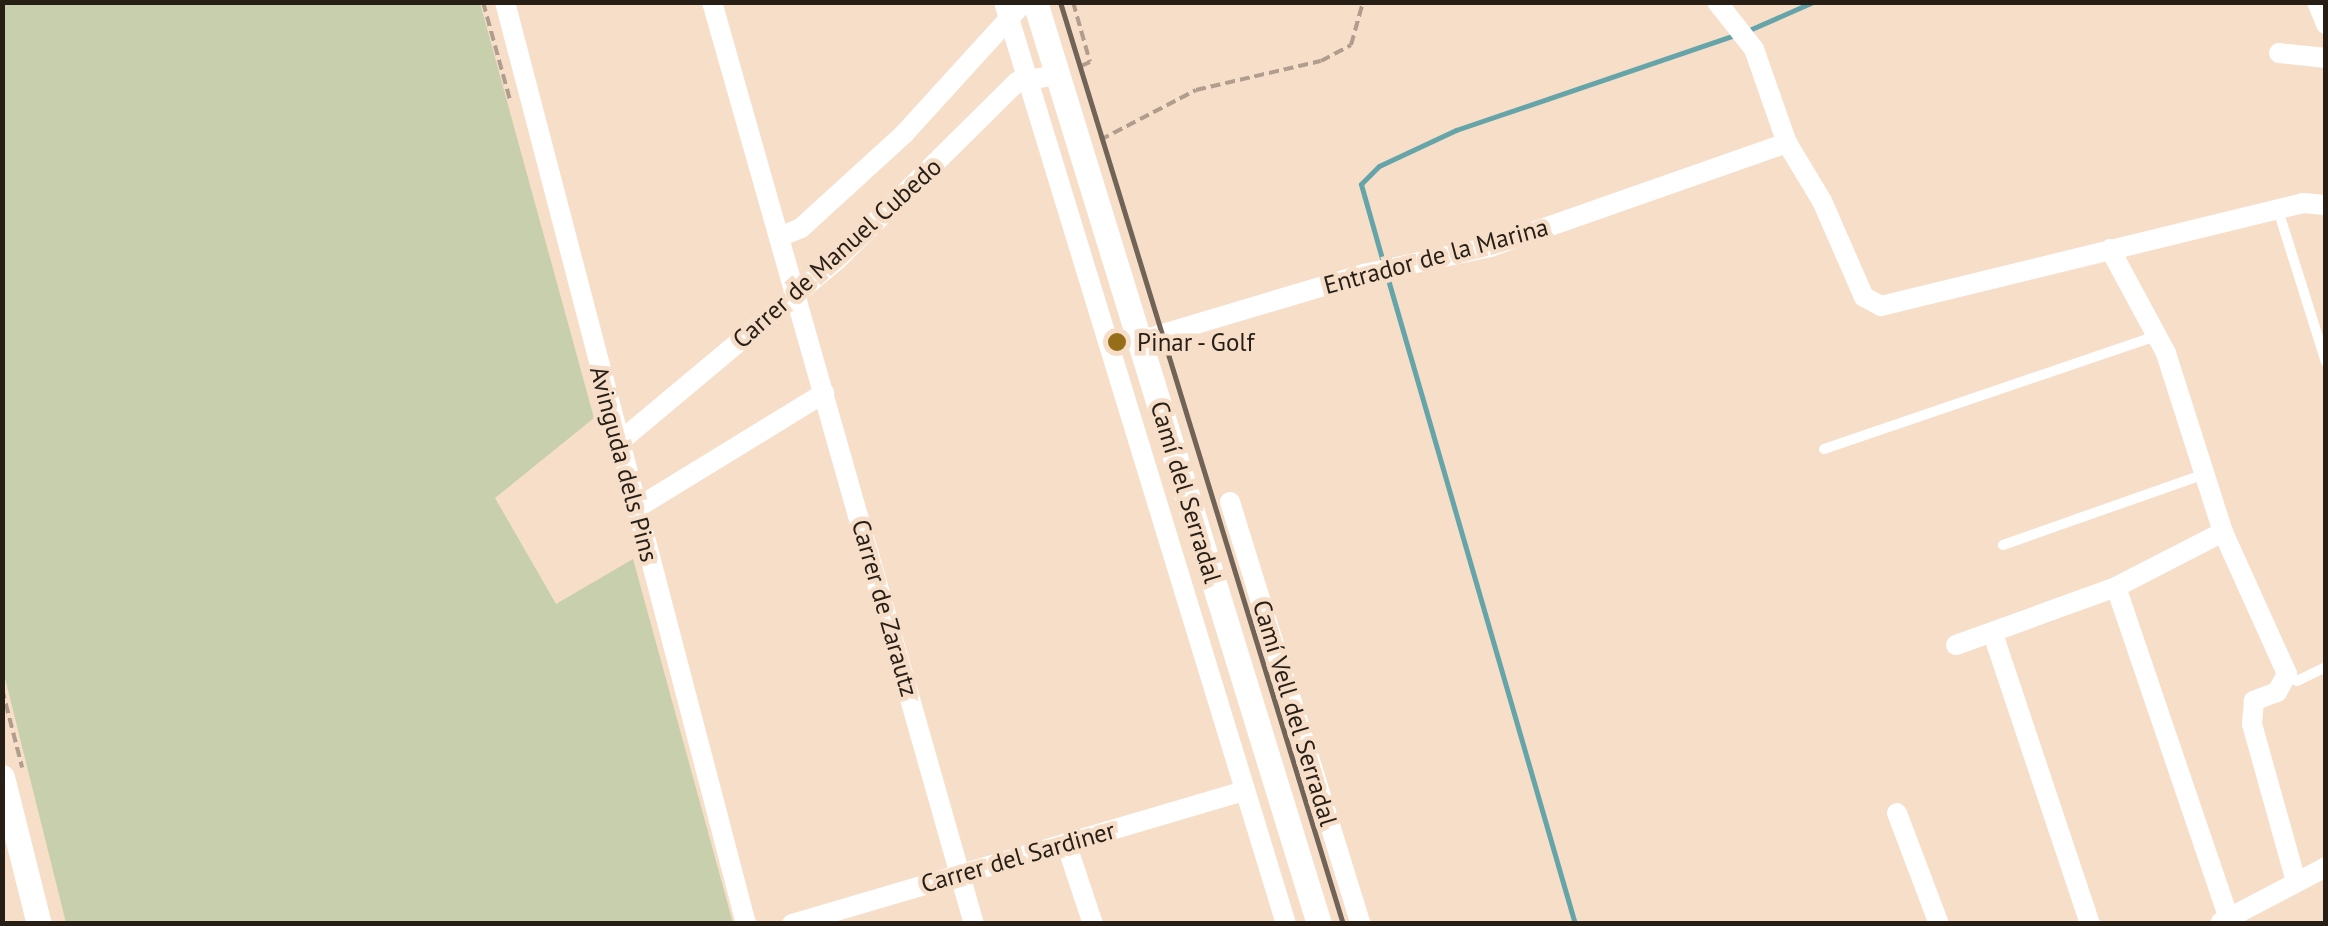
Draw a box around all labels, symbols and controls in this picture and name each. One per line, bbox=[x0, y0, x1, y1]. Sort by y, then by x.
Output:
street label: Carrer de Manuel Cubedo bbox=[727, 151, 947, 355]
street label: Entrador de la Marina bbox=[1320, 212, 1552, 300]
place label: Pinar - Golf bbox=[1137, 327, 1259, 357]
marker: Pinar - Golf bbox=[1106, 331, 1128, 353]
street label: Avinguda dels Pins bbox=[583, 363, 665, 565]
street label: Camí del Serradal bbox=[1144, 397, 1228, 587]
street label: Carrer de Zarautz bbox=[845, 516, 925, 700]
street label: Camí Vell del Serradal bbox=[1246, 596, 1344, 830]
street label: Carrer del Sardiner bbox=[918, 815, 1118, 899]

